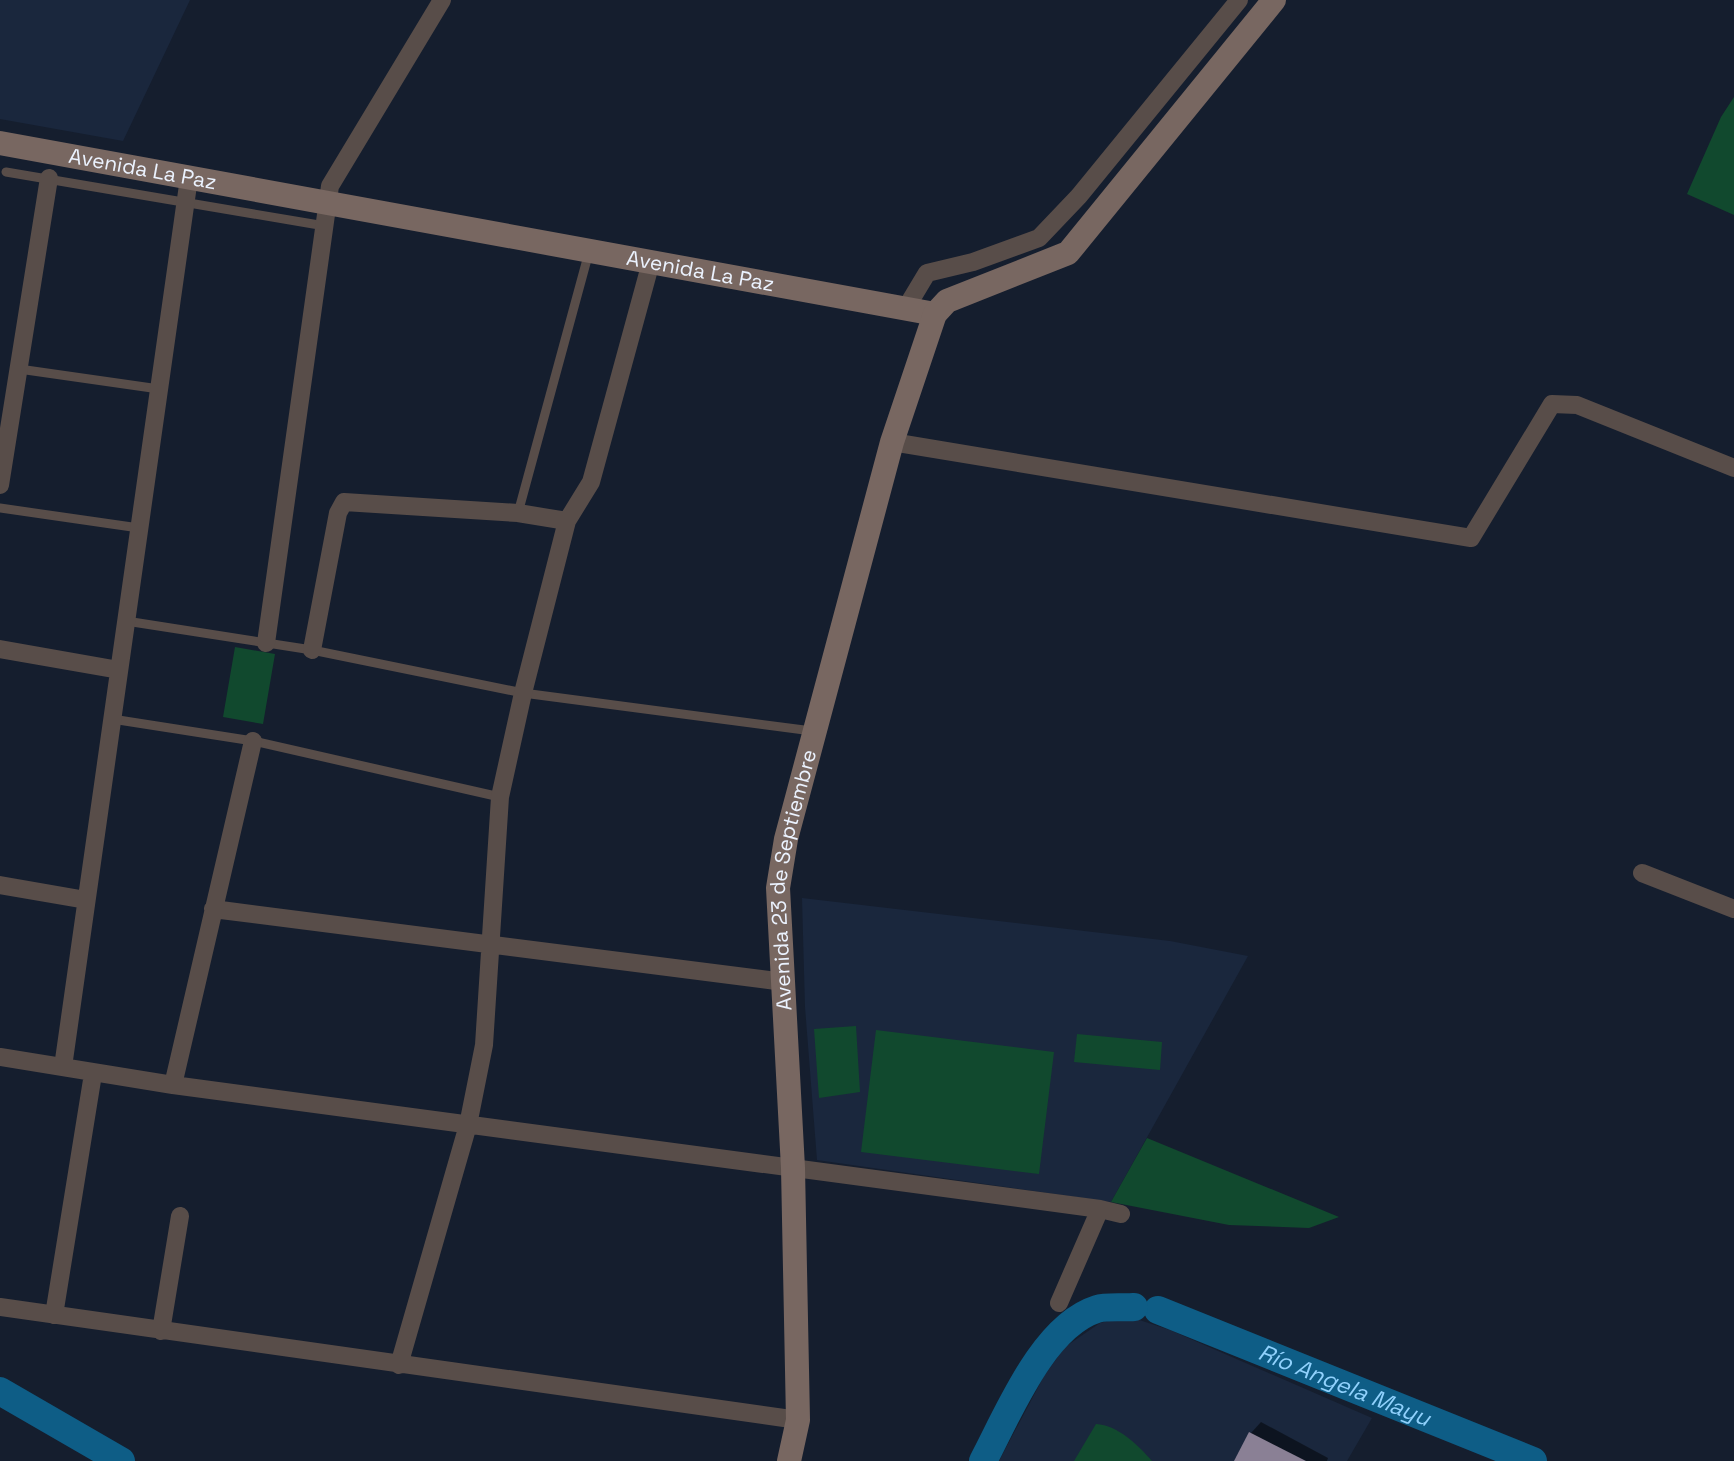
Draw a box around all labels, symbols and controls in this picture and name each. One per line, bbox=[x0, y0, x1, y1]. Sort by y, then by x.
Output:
street label: Avenida La Paz bbox=[67, 142, 219, 195]
street label: Avenida La Paz bbox=[624, 244, 776, 297]
street label: Avenida 23 de Septiembre bbox=[764, 746, 822, 1011]
water label: Río Angela Mayu bbox=[1254, 1337, 1436, 1433]

